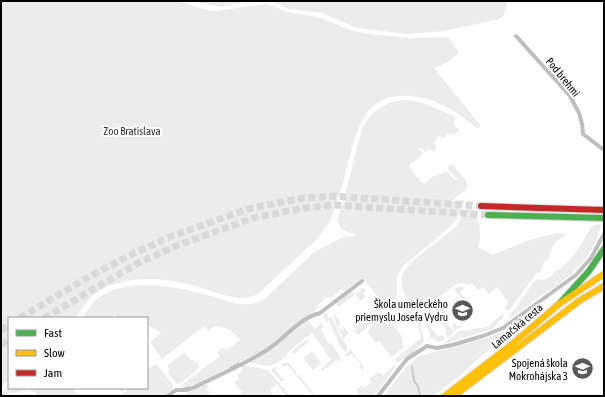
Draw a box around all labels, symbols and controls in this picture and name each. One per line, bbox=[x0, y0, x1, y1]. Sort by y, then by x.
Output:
street label: Pod brehmi bbox=[544, 55, 582, 99]
park label: Zoo Bratislava bbox=[103, 125, 161, 137]
school or university icon: Škola umeleckého priemyslu Josefa Vydru bbox=[450, 297, 476, 323]
place label: Škola umeleckého priemyslu Josefa Vydru bbox=[355, 298, 448, 323]
street label: Lamačská cesta bbox=[489, 301, 545, 351]
legend bbox=[8, 317, 148, 389]
text: Fast bbox=[44, 326, 62, 340]
text: Slow bbox=[44, 346, 65, 360]
school or university icon: Spojená škola Mokrohájska 3 bbox=[570, 356, 596, 382]
place label: Spojená škola Mokrohájska 3 bbox=[509, 357, 568, 382]
text: Jam bbox=[44, 366, 62, 380]

